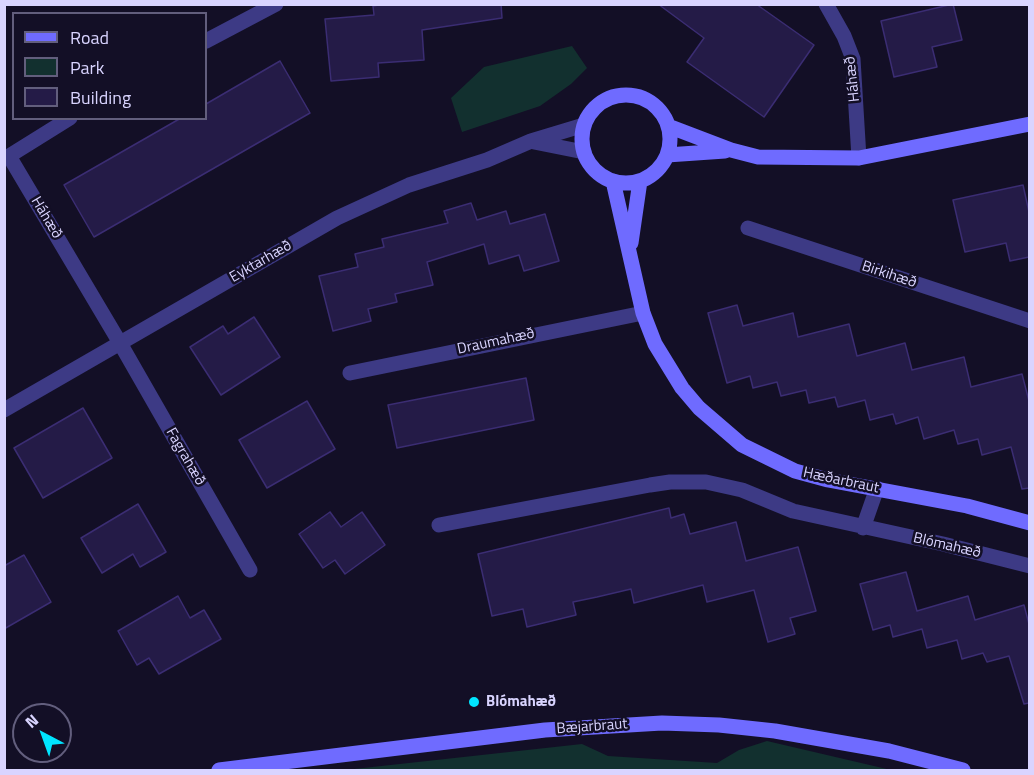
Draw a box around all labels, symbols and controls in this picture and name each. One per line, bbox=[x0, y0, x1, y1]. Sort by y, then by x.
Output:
legend bbox=[12, 12, 207, 120]
text: Road bbox=[70, 24, 109, 51]
text: Park bbox=[70, 54, 104, 81]
street label: Háhæð bbox=[842, 55, 864, 103]
text: Building bbox=[70, 84, 131, 111]
street label: Háhæð bbox=[26, 194, 66, 242]
street label: Eyktarhæð bbox=[227, 237, 295, 287]
street label: Birkihæð bbox=[859, 258, 919, 292]
street label: Draumahæð bbox=[456, 325, 536, 359]
street label: Fagrahæð bbox=[161, 425, 209, 489]
street label: Hæðarbraut bbox=[802, 464, 880, 498]
street label: Blómahæð bbox=[911, 529, 983, 563]
place label: Blómahæð bbox=[486, 693, 556, 711]
marker: Blómahæð bbox=[467, 695, 481, 709]
north arrow bbox=[12, 703, 72, 763]
text: N bbox=[19, 708, 44, 734]
street label: Bæjarbraut bbox=[556, 716, 628, 738]

